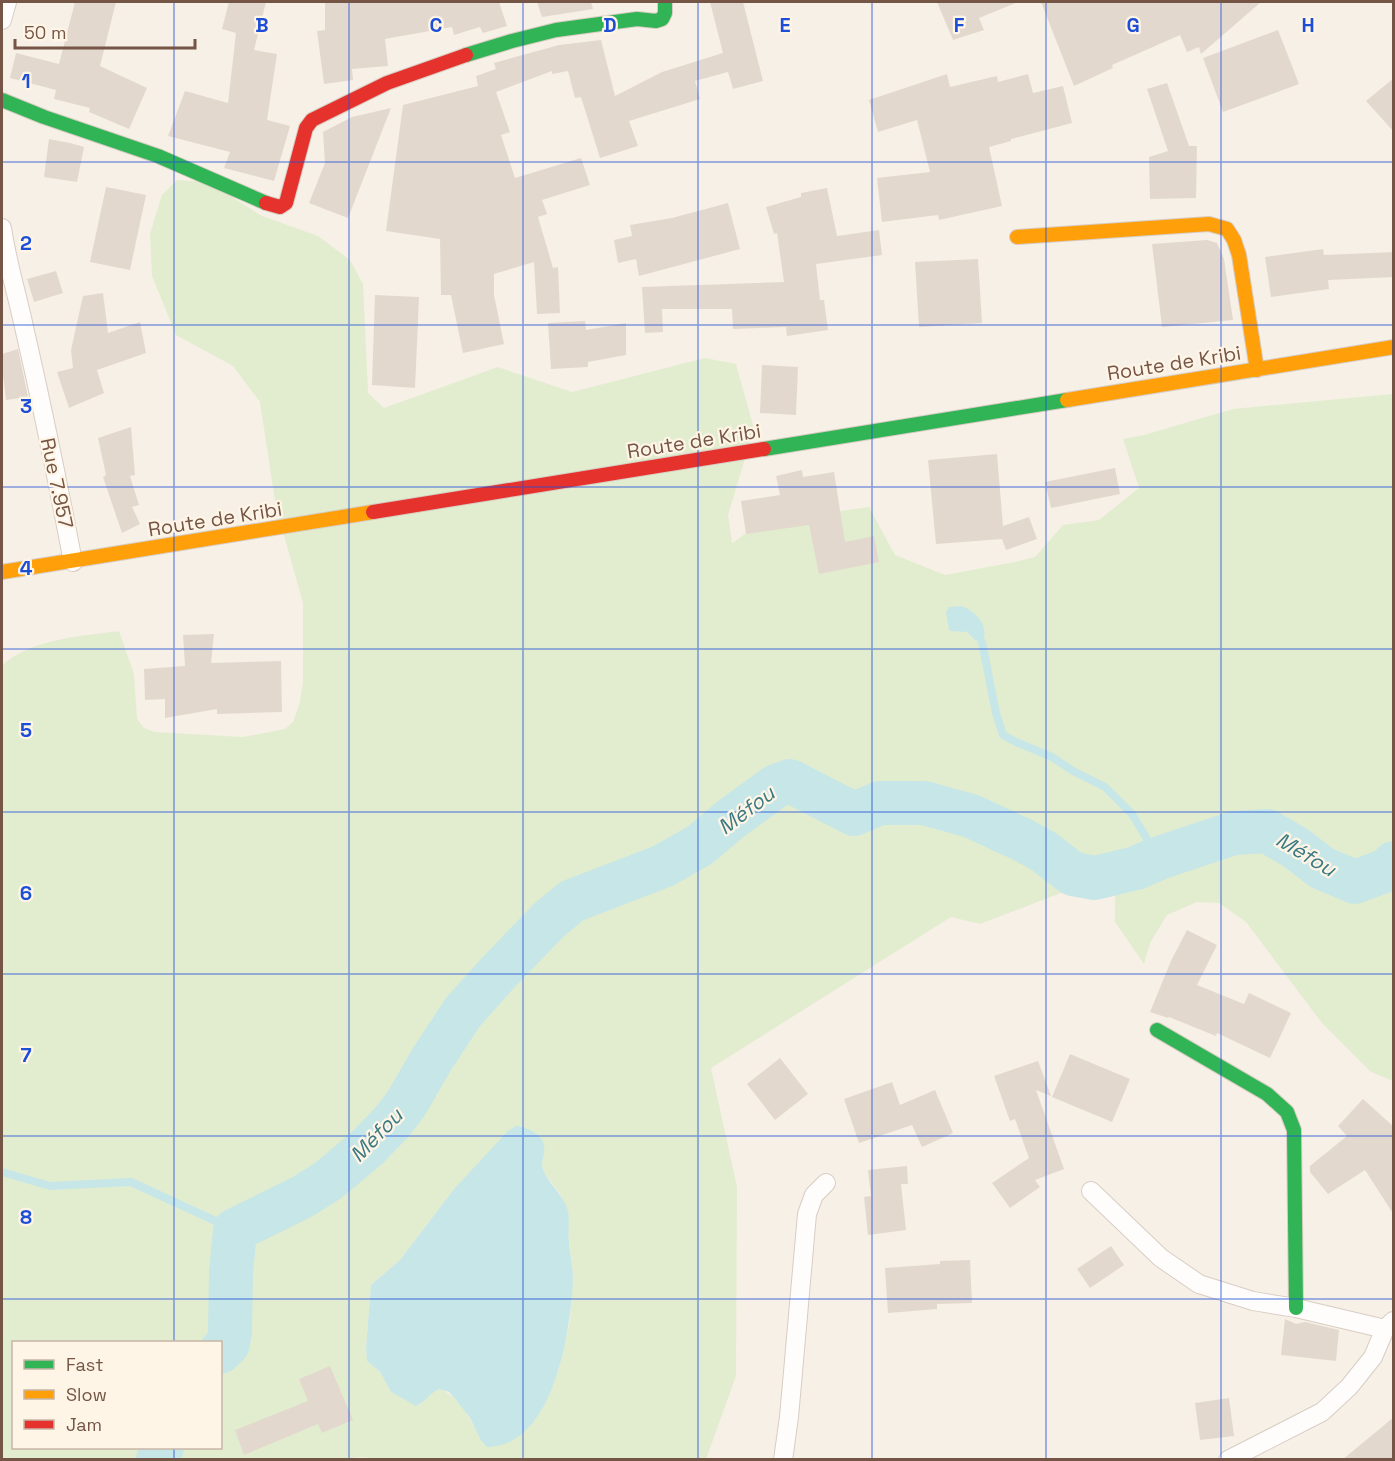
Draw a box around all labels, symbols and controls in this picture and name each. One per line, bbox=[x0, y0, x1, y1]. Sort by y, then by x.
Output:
scale bar bbox=[15, 12, 195, 50]
text: B bbox=[255, 12, 269, 38]
text: C bbox=[430, 12, 443, 38]
text: D bbox=[603, 12, 617, 38]
text: E bbox=[779, 12, 791, 38]
text: F bbox=[954, 12, 965, 38]
text: G bbox=[1126, 12, 1140, 38]
text: H bbox=[1301, 12, 1315, 38]
text: 50 m bbox=[24, 21, 66, 44]
text: 1 bbox=[21, 68, 31, 94]
text: 2 bbox=[20, 230, 32, 256]
street label: Route de Kribi bbox=[1105, 340, 1243, 386]
text: 3 bbox=[20, 393, 32, 419]
street label: Route de Kribi bbox=[625, 418, 763, 464]
street label: Rue 7.957 bbox=[35, 435, 79, 531]
street label: Route de Kribi bbox=[146, 496, 284, 542]
text: 4 bbox=[20, 555, 33, 581]
text: 5 bbox=[20, 717, 32, 743]
water label: Méfou bbox=[712, 779, 781, 840]
water label: Méfou bbox=[1271, 826, 1342, 883]
text: 6 bbox=[20, 880, 32, 906]
text: 7 bbox=[20, 1042, 32, 1068]
water label: Méfou bbox=[344, 1101, 409, 1168]
text: 8 bbox=[20, 1204, 32, 1230]
legend bbox=[12, 1341, 222, 1449]
text: Fast bbox=[66, 1353, 103, 1376]
text: Slow bbox=[66, 1383, 107, 1406]
text: Jam bbox=[66, 1413, 102, 1436]

